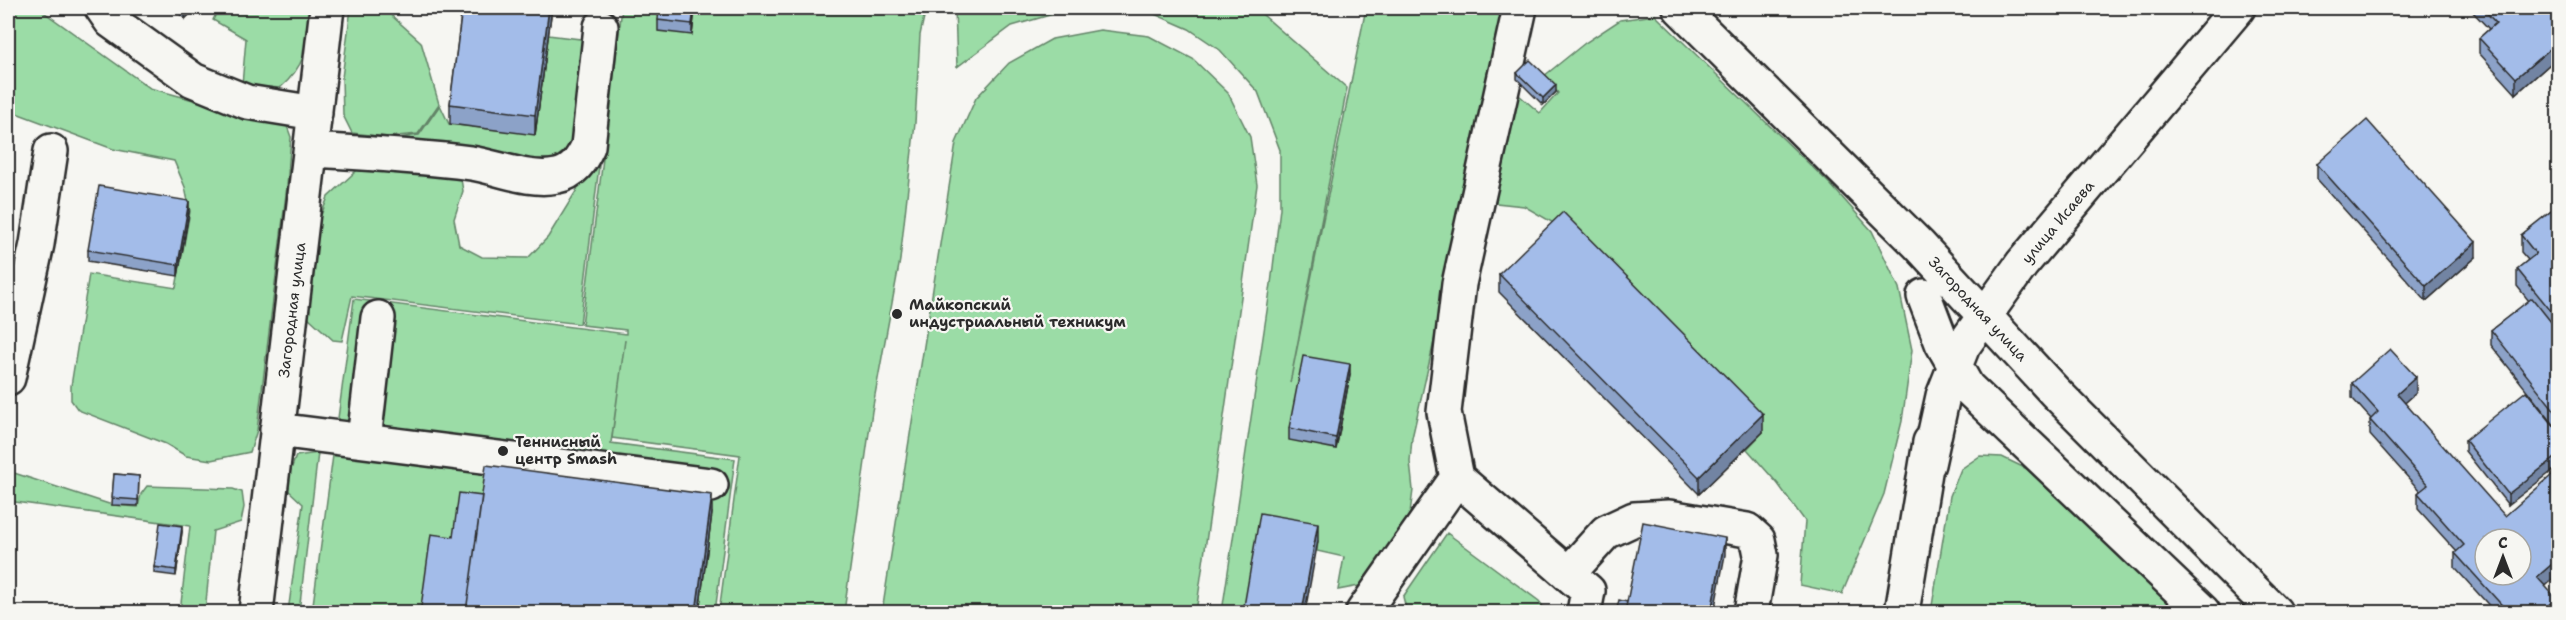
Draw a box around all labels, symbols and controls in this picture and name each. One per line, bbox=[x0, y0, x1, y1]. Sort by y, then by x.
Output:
street label: улица Исаева bbox=[2017, 176, 2099, 268]
street label: Загородная улица bbox=[274, 240, 310, 379]
street label: Загородная улица bbox=[1924, 252, 2032, 366]
place label: Майкопский индустриальный техникум bbox=[909, 295, 1126, 332]
marker: Майкопский индустриальный техникум bbox=[890, 307, 904, 321]
place label: Теннисный центр Smash bbox=[515, 432, 617, 469]
marker: Теннисный центр Smash bbox=[496, 444, 510, 458]
north arrow bbox=[2473, 527, 2533, 587]
text: С bbox=[2498, 532, 2508, 553]

